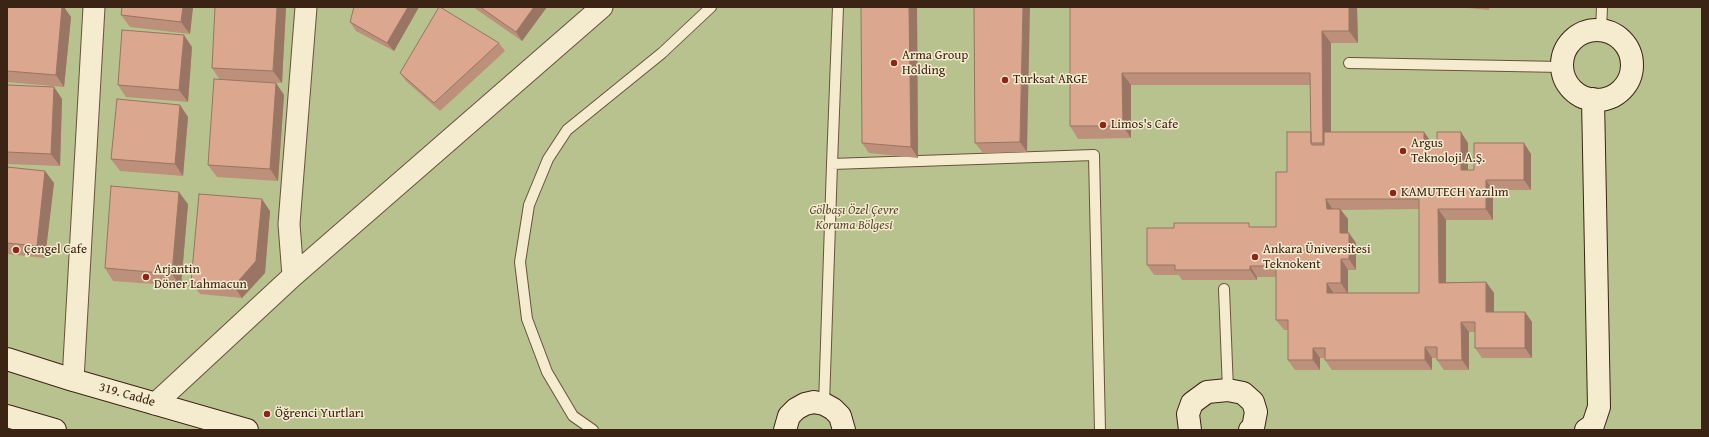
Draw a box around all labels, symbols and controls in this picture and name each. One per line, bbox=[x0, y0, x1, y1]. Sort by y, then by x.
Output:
place label: Arma Group Holding bbox=[902, 48, 968, 79]
marker: Arma Group Holding bbox=[889, 58, 899, 68]
place label: Turksat ARGE bbox=[1013, 72, 1088, 88]
marker: Turksat ARGE bbox=[1000, 75, 1010, 85]
place label: Limos's Cafe bbox=[1111, 117, 1178, 133]
marker: Limos's Cafe bbox=[1098, 120, 1108, 130]
place label: Argus Teknoloji A.Ş. bbox=[1411, 136, 1485, 167]
marker: Argus Teknoloji A.Ş. bbox=[1398, 146, 1408, 156]
place label: KAMUTECH Yazılım bbox=[1401, 185, 1509, 201]
marker: KAMUTECH Yazılım bbox=[1388, 188, 1398, 198]
park label: Gölbaşı Özel Çevre Koruma Bölgesi bbox=[810, 203, 898, 234]
place label: Çengel Cafe bbox=[24, 242, 87, 258]
place label: Ankara Üniversitesi Teknokent bbox=[1263, 242, 1371, 273]
marker: Çengel Cafe bbox=[11, 245, 21, 255]
marker: Ankara Üniversitesi Teknokent bbox=[1250, 252, 1260, 262]
place label: Arjantin Döner Lahmacun bbox=[154, 262, 247, 293]
marker: Arjantin Döner Lahmacun bbox=[141, 272, 151, 282]
street label: 319. Cadde bbox=[97, 380, 157, 410]
place label: Öğrenci Yurtları bbox=[275, 406, 364, 422]
marker: Öğrenci Yurtları bbox=[262, 409, 272, 419]

